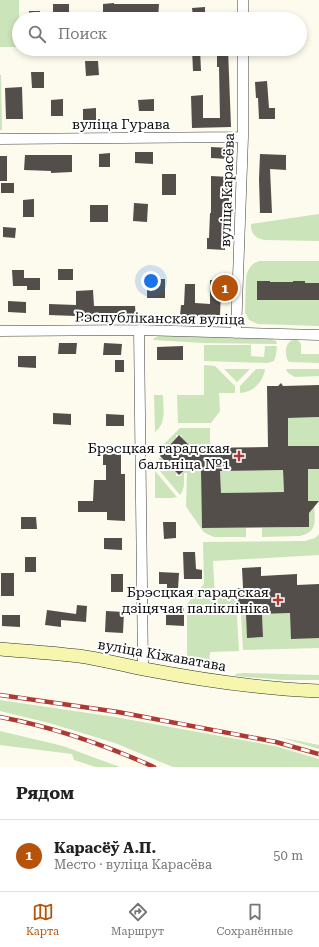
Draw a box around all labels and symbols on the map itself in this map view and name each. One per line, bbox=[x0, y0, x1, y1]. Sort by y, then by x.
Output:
street label: вуліца Гурава bbox=[72, 116, 170, 132]
street label: вуліца Карасёва bbox=[217, 132, 237, 247]
your location bbox=[141, 271, 161, 291]
pin: 1 bbox=[212, 273, 238, 303]
street label: Рэспубліканская вуліца bbox=[75, 309, 246, 327]
place label: Брэсцкая гарадская бальніца №1 bbox=[88, 440, 230, 472]
marker: Брэсцкая гарадская бальніца №1 bbox=[233, 450, 245, 462]
place label: Брэсцкая гарадская дзіцячая паліклініка bbox=[121, 584, 269, 616]
marker: Брэсцкая гарадская дзіцячая паліклініка bbox=[272, 594, 284, 606]
street label: вуліца Кіжаватава bbox=[97, 636, 228, 674]

